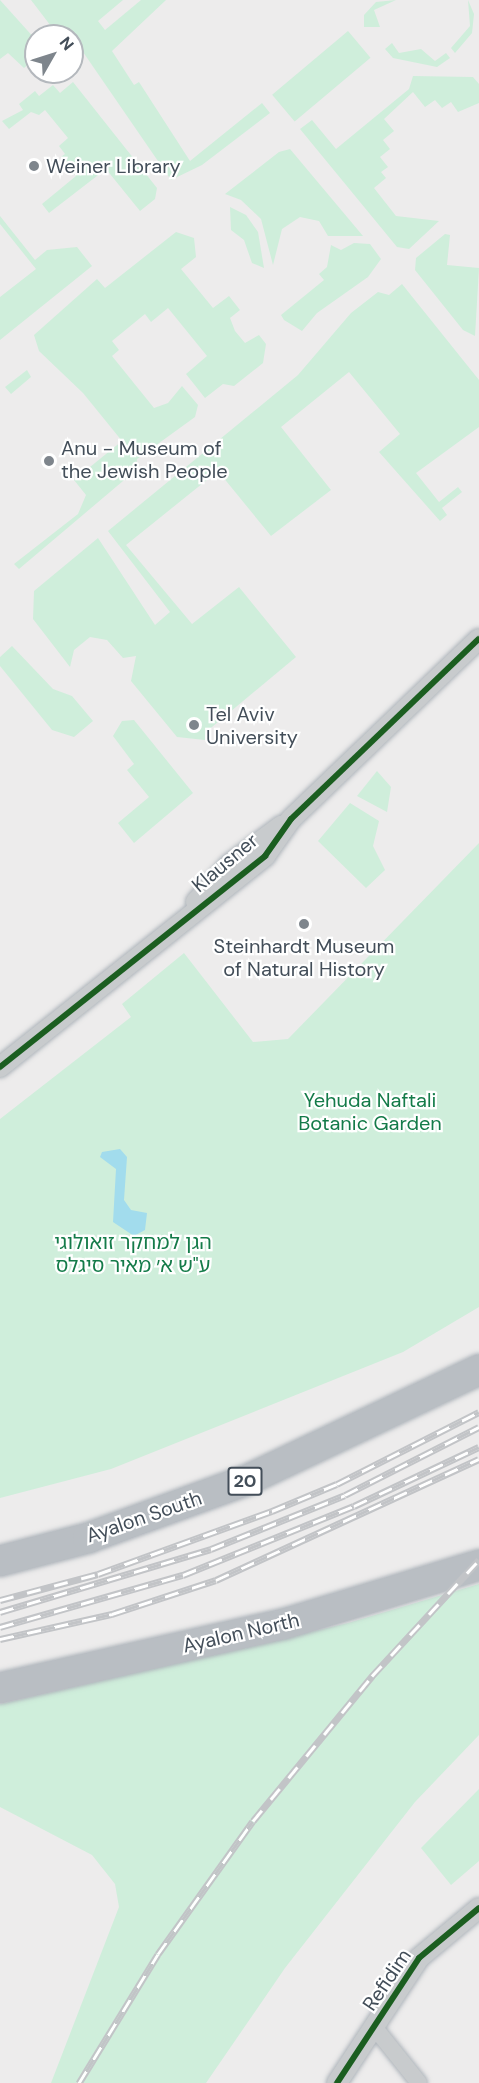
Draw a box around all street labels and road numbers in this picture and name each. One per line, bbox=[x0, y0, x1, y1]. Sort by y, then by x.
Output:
street label: Klausner bbox=[187, 828, 263, 898]
road number: 20 bbox=[227, 1466, 263, 1496]
street label: Ayalon South bbox=[83, 1486, 205, 1548]
street label: Ayalon North bbox=[180, 1608, 302, 1658]
street label: Refidim bbox=[358, 1945, 416, 2015]

